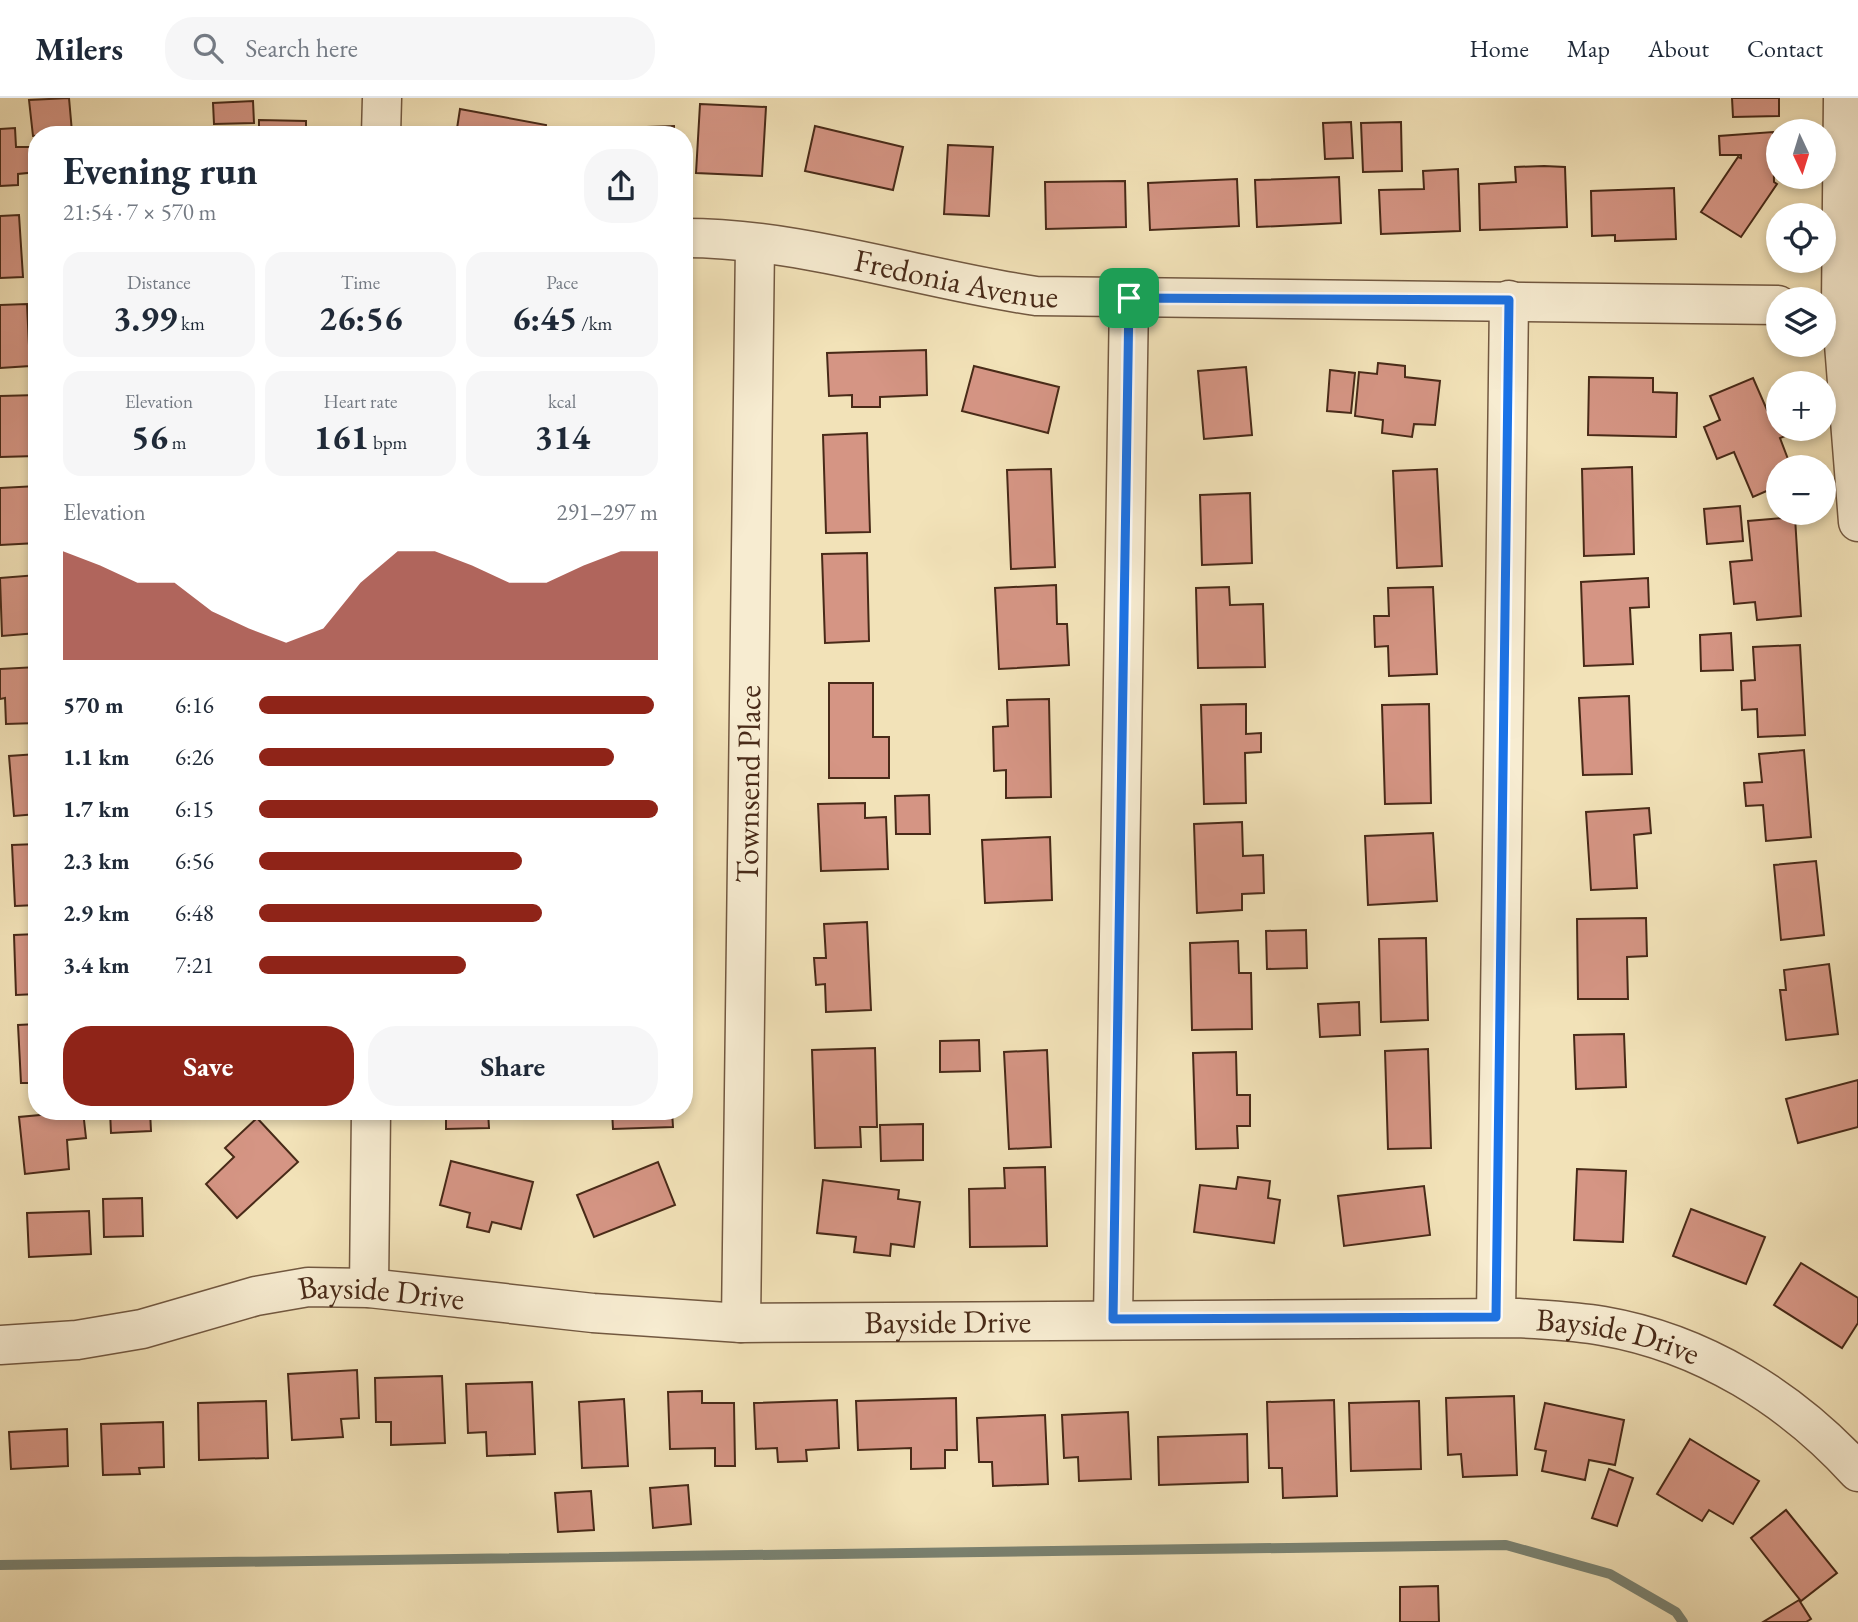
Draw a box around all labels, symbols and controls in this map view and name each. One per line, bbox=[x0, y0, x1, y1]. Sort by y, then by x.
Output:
search box bbox=[165, 17, 655, 80]
text: Milers bbox=[35, 27, 123, 70]
icon: search bbox=[189, 29, 227, 67]
text: Search here bbox=[245, 31, 358, 65]
text: Home bbox=[1469, 33, 1529, 64]
text: Map bbox=[1567, 33, 1610, 64]
text: About bbox=[1648, 33, 1709, 64]
text: Contact bbox=[1747, 33, 1823, 64]
north arrow bbox=[1766, 119, 1836, 189]
map controls bbox=[1766, 119, 1836, 525]
text: Evening run bbox=[63, 146, 258, 195]
button: share bbox=[584, 149, 658, 223]
text: 21:54 · 7 × 570 m bbox=[63, 197, 216, 227]
button: locate bbox=[1766, 203, 1836, 273]
street label: Fredonia Avenue bbox=[850, 239, 1058, 317]
pin bbox=[1099, 268, 1159, 328]
text: Distance bbox=[127, 270, 191, 295]
text: Time bbox=[341, 270, 380, 295]
text: Pace bbox=[546, 270, 578, 295]
icon: arrive bbox=[1110, 279, 1148, 317]
button: layers bbox=[1766, 287, 1836, 357]
text: 3.99 bbox=[113, 295, 177, 340]
text: 26:56 bbox=[319, 295, 402, 340]
text: 6:45 bbox=[512, 295, 577, 340]
text: km bbox=[177, 311, 205, 336]
text: /km bbox=[577, 311, 612, 336]
button: + bbox=[1766, 371, 1836, 441]
text: Elevation bbox=[125, 389, 193, 414]
text: Heart rate bbox=[324, 389, 397, 414]
text: kcal bbox=[548, 389, 576, 414]
text: 56 bbox=[131, 414, 168, 459]
text: 161 bbox=[314, 414, 369, 459]
text: 314 bbox=[534, 414, 590, 459]
text: m bbox=[168, 430, 187, 455]
text: bpm bbox=[369, 430, 407, 455]
button: − bbox=[1766, 455, 1836, 525]
text: Elevation bbox=[63, 497, 146, 527]
text: 291–297 m bbox=[557, 497, 658, 527]
street label: Townsend Place bbox=[726, 685, 770, 883]
text: 570 m bbox=[63, 690, 124, 720]
text: 6:16 bbox=[175, 690, 214, 720]
text: 1.1 km bbox=[63, 742, 130, 772]
text: 6:26 bbox=[175, 742, 214, 772]
text: 1.7 km bbox=[63, 794, 130, 824]
text: 6:15 bbox=[175, 794, 214, 824]
text: 2.3 km bbox=[63, 846, 130, 876]
text: 6:56 bbox=[175, 846, 214, 876]
text: 2.9 km bbox=[63, 898, 130, 928]
text: 6:48 bbox=[175, 898, 214, 928]
text: 3.4 km bbox=[63, 950, 130, 980]
text: 7:21 bbox=[175, 950, 214, 980]
button: Save bbox=[63, 1026, 354, 1106]
button: Share bbox=[368, 1026, 658, 1106]
street label: Bayside Drive bbox=[295, 1265, 467, 1320]
street label: Bayside Drive bbox=[1535, 1298, 1706, 1374]
street label: Bayside Drive bbox=[864, 1300, 1031, 1343]

